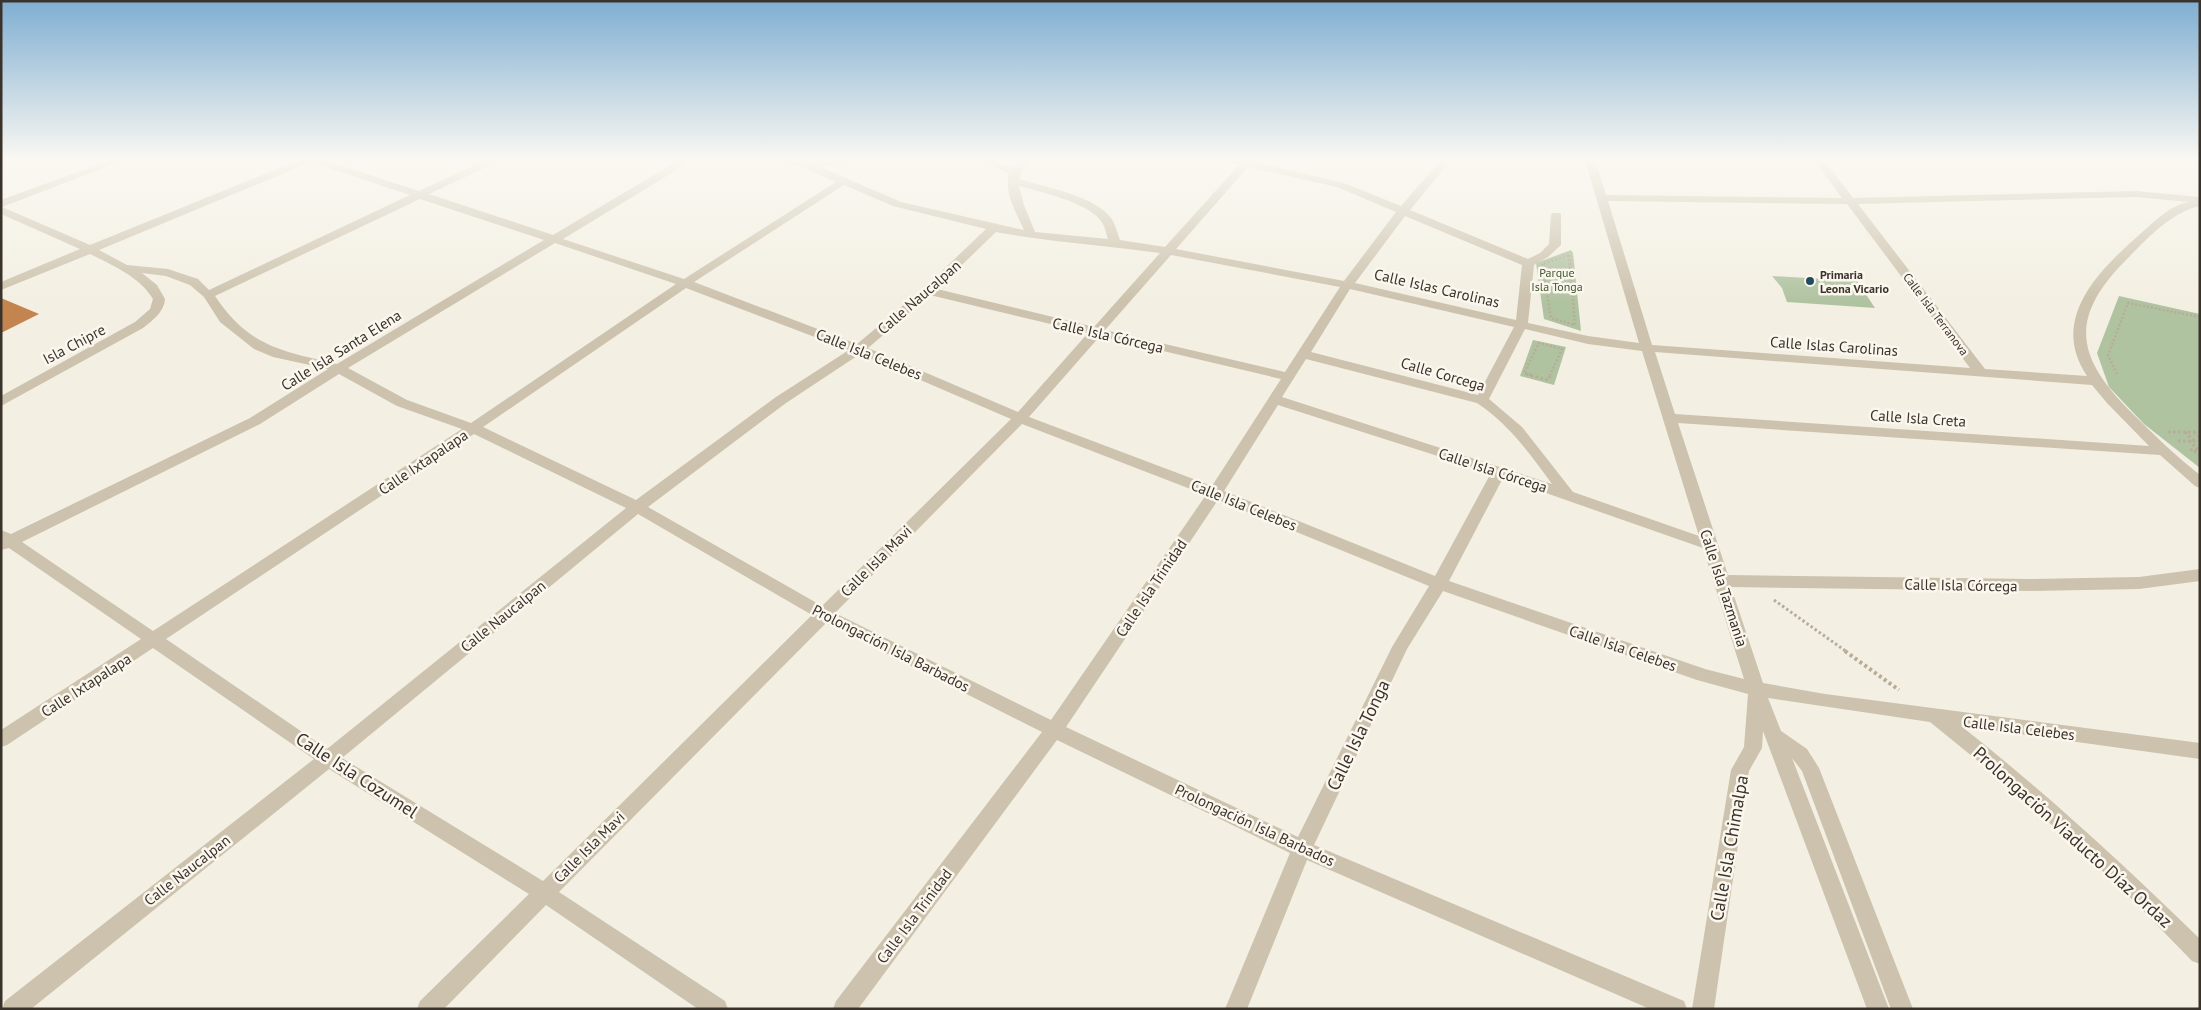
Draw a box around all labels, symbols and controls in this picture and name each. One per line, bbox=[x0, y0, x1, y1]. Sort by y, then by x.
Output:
street label: Calle Naucalpan bbox=[873, 256, 965, 338]
street label: Calle Islas Carolinas bbox=[1372, 264, 1502, 312]
park label: Parque Isla Tonga bbox=[1531, 265, 1583, 294]
place label: Primaria Leona Vicario bbox=[1820, 267, 1889, 296]
street label: Calle Isla Terranova bbox=[1900, 270, 1972, 358]
marker: Primaria Leona Vicario bbox=[1804, 275, 1816, 287]
street label: Calle Isla Santa Elena bbox=[277, 305, 405, 395]
street label: Calle Isla Córcega bbox=[1051, 313, 1165, 357]
street label: Isla Chipre bbox=[39, 320, 109, 368]
street label: Calle Isla Celebes bbox=[813, 324, 925, 384]
street label: Calle Islas Carolinas bbox=[1769, 332, 1899, 360]
street label: Calle Corcega bbox=[1399, 353, 1487, 395]
street label: Calle Isla Creta bbox=[1869, 405, 1967, 431]
street label: Calle Ixtapalapa bbox=[375, 425, 471, 499]
street label: Calle Isla Córcega bbox=[1436, 443, 1550, 497]
street label: Calle Isla Celebes bbox=[1188, 475, 1300, 535]
street label: Calle Isla Mavi bbox=[836, 521, 916, 601]
street label: Calle Isla Tazmania bbox=[1696, 527, 1752, 649]
street label: Calle Isla Trinidad bbox=[1111, 535, 1191, 641]
street label: Calle Isla Córcega bbox=[1904, 575, 2018, 595]
street label: Calle Naucalpan bbox=[457, 576, 549, 656]
street label: Prolongación Isla Barbados bbox=[809, 600, 973, 696]
street label: Calle Isla Celebes bbox=[1567, 621, 1679, 675]
street label: Calle Ixtapalapa bbox=[37, 649, 135, 721]
street label: Calle Isla Tonga bbox=[1321, 676, 1395, 794]
street label: Calle Isla Celebes bbox=[1962, 712, 2076, 744]
street label: Calle Isla Cozumel bbox=[292, 727, 423, 823]
street label: Prolongación Viaducto Díaz Ordaz bbox=[1969, 741, 2177, 933]
street label: Calle Isla Chimalpa bbox=[1705, 773, 1753, 923]
street label: Prolongación Isla Barbados bbox=[1172, 780, 1338, 870]
street label: Calle Isla Mavi bbox=[549, 807, 629, 887]
street label: Calle Naucalpan bbox=[140, 830, 234, 910]
street label: Calle Isla Trinidad bbox=[872, 865, 956, 967]

